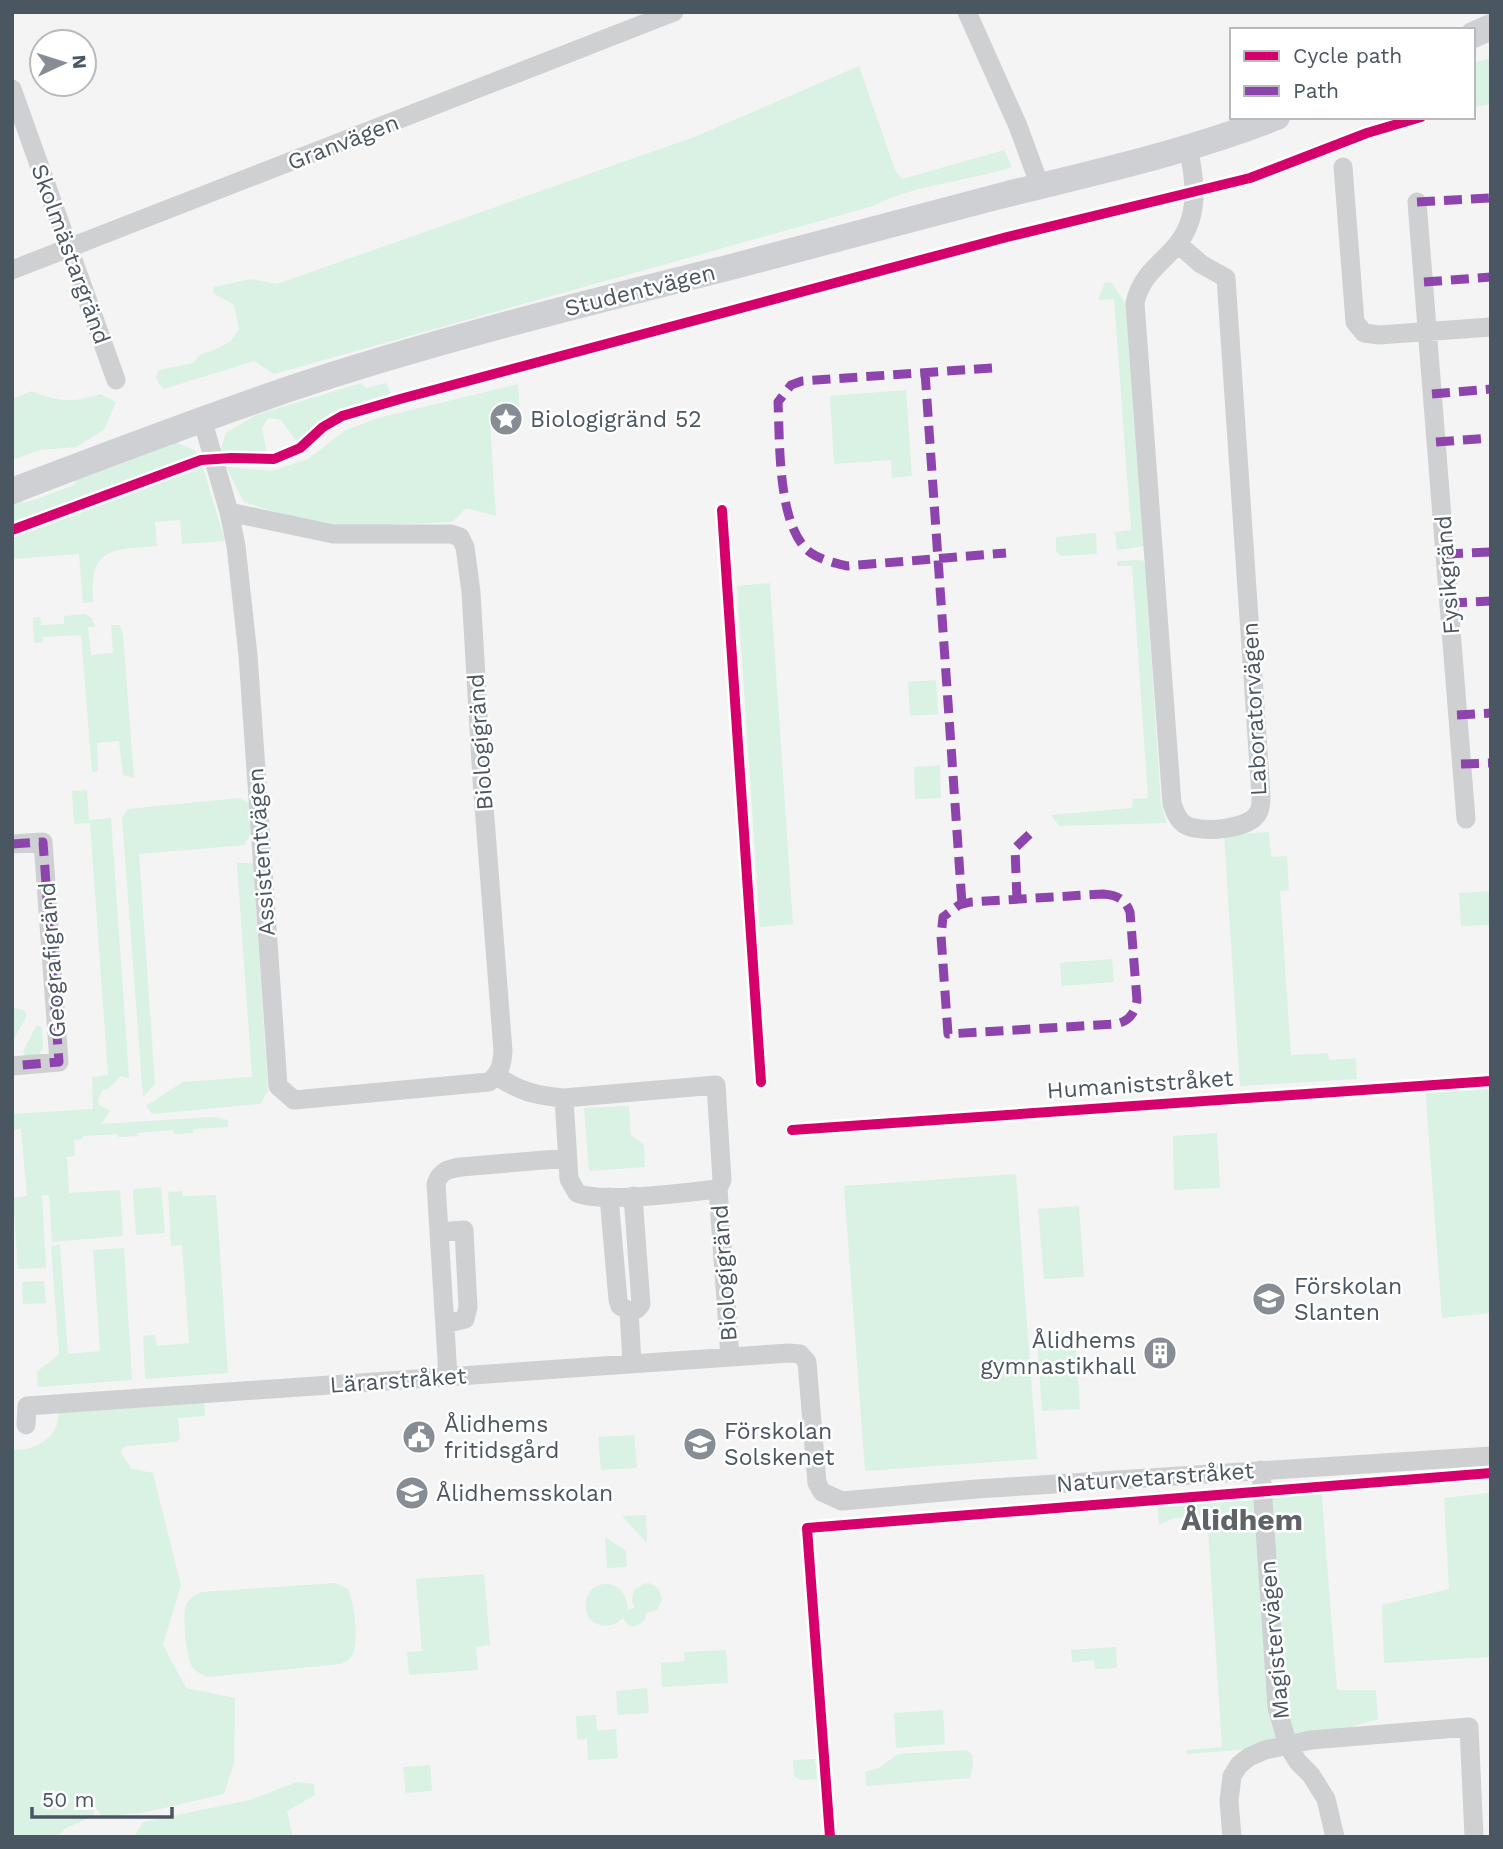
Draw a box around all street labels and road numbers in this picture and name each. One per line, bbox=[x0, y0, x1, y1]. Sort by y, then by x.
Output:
street label: Granvägen bbox=[284, 109, 403, 176]
street label: Skolmästargränd bbox=[25, 160, 116, 348]
street label: Studentvägen bbox=[562, 259, 718, 322]
street label: Fysikgränd bbox=[1430, 514, 1465, 635]
street label: Laboratorvägen bbox=[1236, 621, 1273, 796]
street label: Biologigränd bbox=[462, 673, 499, 811]
street label: Assistentvägen bbox=[242, 767, 281, 937]
street label: Geografigränd bbox=[34, 881, 71, 1039]
street label: Humaniststråket bbox=[1046, 1064, 1235, 1104]
street label: Biologigränd bbox=[706, 1204, 743, 1342]
street label: Lärarstråket bbox=[329, 1362, 468, 1399]
street label: Naturvetarstråket bbox=[1055, 1457, 1255, 1498]
street label: Magistervägen bbox=[1254, 1559, 1295, 1721]

